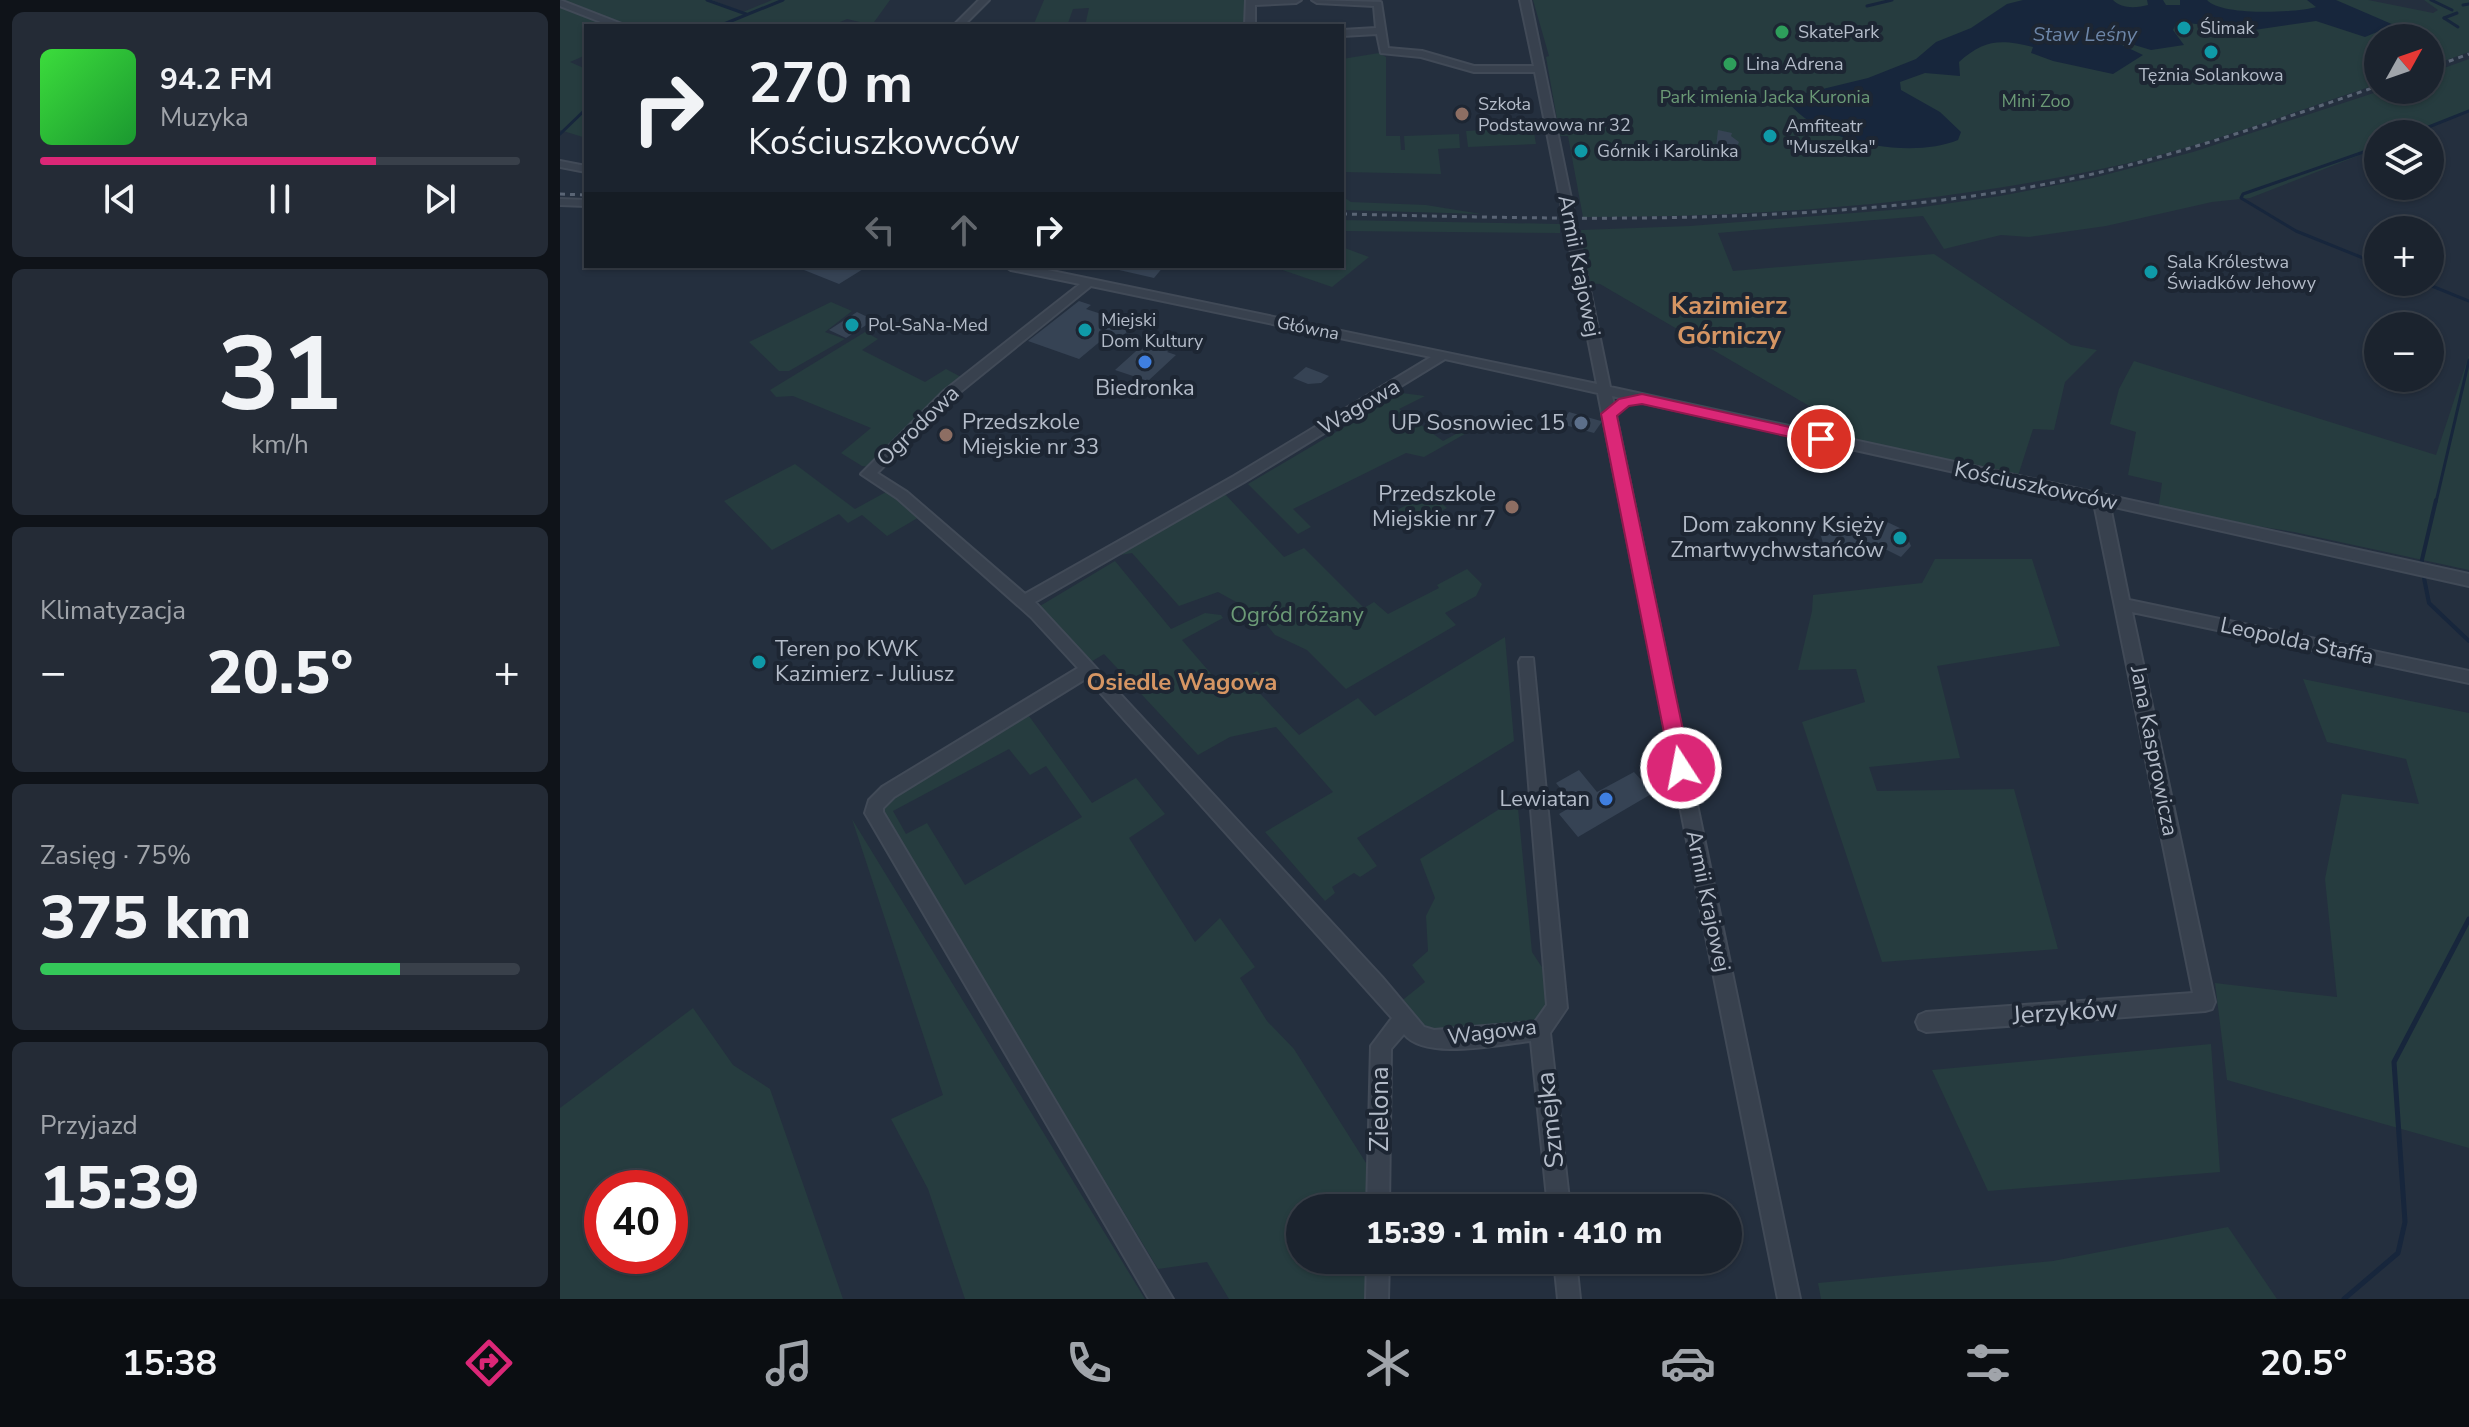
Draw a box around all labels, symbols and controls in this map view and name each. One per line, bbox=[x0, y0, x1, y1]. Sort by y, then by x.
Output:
place label: Ślimak bbox=[2200, 16, 2256, 40]
marker: Ślimak bbox=[2175, 19, 2193, 37]
place label: SkatePark bbox=[1798, 20, 1880, 44]
water label: Staw Leśny bbox=[2033, 21, 2138, 48]
marker: SkatePark bbox=[1773, 23, 1791, 41]
north arrow bbox=[2364, 24, 2444, 104]
map controls bbox=[2364, 24, 2444, 392]
marker: Tężnia Solankowa bbox=[2202, 43, 2220, 61]
text: 270 m bbox=[748, 45, 913, 122]
place label: Lina Adrena bbox=[1746, 52, 1844, 76]
marker: Lina Adrena bbox=[1721, 55, 1739, 73]
icon: right bbox=[616, 56, 720, 160]
text: 94.2 FM bbox=[160, 59, 272, 100]
place label: Tężnia Solankowa bbox=[2138, 63, 2284, 87]
park label: Park imienia Jacka Kuronia bbox=[1660, 85, 1870, 109]
park label: Mini Zoo bbox=[2002, 89, 2070, 113]
place label: Szkoła Podstawowa nr 32 bbox=[1478, 92, 1631, 137]
text: Muzyka bbox=[160, 100, 249, 135]
marker: Szkoła Podstawowa nr 32 bbox=[1453, 105, 1471, 123]
place label: Amfiteatr "Muszelka" bbox=[1786, 114, 1876, 159]
text: Kościuszkowców bbox=[748, 118, 1020, 167]
button: layers bbox=[2364, 120, 2444, 200]
marker: Amfiteatr "Muszelka" bbox=[1761, 127, 1779, 145]
place label: Górnik i Karolinka bbox=[1597, 139, 1739, 163]
marker: Górnik i Karolinka bbox=[1572, 142, 1590, 160]
icon: previous bbox=[98, 177, 142, 221]
icon: pause bbox=[258, 177, 302, 221]
icon: next bbox=[418, 177, 462, 221]
street label: Armii Krajowej bbox=[1551, 192, 1607, 340]
icon: left bbox=[858, 208, 902, 252]
icon: ahead bbox=[942, 208, 986, 252]
icon: right bbox=[1026, 208, 1070, 252]
button: + bbox=[2364, 216, 2444, 296]
place label: Sala Królestwa Świadków Jehowy bbox=[2167, 250, 2317, 295]
marker: Sala Królestwa Świadków Jehowy bbox=[2142, 263, 2160, 281]
district label: Kazimierz Górniczy bbox=[1671, 288, 1787, 353]
text: 31 bbox=[218, 304, 342, 446]
place label: Miejski Dom Kultury bbox=[1101, 308, 1204, 353]
street label: Główna bbox=[1275, 310, 1341, 346]
button: − bbox=[2364, 312, 2444, 392]
place label: Pol-SaNa-Med bbox=[868, 313, 988, 337]
marker: Pol-SaNa-Med bbox=[843, 316, 861, 334]
marker: Miejski Dom Kultury bbox=[1076, 321, 1094, 339]
marker: Biedronka bbox=[1136, 353, 1154, 371]
street label: Wagowa bbox=[1313, 372, 1405, 442]
place label: Biedronka bbox=[1095, 373, 1195, 403]
street label: Ogrodowa bbox=[870, 379, 966, 473]
pin bbox=[1787, 405, 1855, 473]
place label: Przedszkole Miejskie nr 33 bbox=[962, 407, 1099, 462]
place label: UP Sosnowiec 15 bbox=[1391, 408, 1565, 438]
marker: UP Sosnowiec 15 bbox=[1572, 414, 1590, 432]
icon: arrive bbox=[1799, 417, 1843, 461]
marker: Przedszkole Miejskie nr 33 bbox=[937, 426, 955, 444]
text: km/h bbox=[251, 427, 309, 462]
street label: Kościuszkowców bbox=[1952, 454, 2120, 518]
place label: Przedszkole Miejskie nr 7 bbox=[1372, 479, 1496, 534]
marker: Przedszkole Miejskie nr 7 bbox=[1503, 498, 1521, 516]
place label: Dom zakonny Księży Zmartwychwstańców bbox=[1670, 510, 1885, 565]
marker: Dom zakonny Księży Zmartwychwstańców bbox=[1891, 529, 1909, 547]
text: Klimatyzacja bbox=[40, 593, 186, 628]
park label: Ogród różany bbox=[1230, 600, 1364, 630]
street label: Leopolda Staffa bbox=[2218, 610, 2376, 672]
text: 20.5° bbox=[207, 632, 353, 714]
place label: Teren po KWK Kazimierz - Juliusz bbox=[775, 634, 954, 689]
text: − bbox=[40, 643, 66, 703]
text: + bbox=[494, 643, 520, 703]
marker: Teren po KWK Kazimierz - Juliusz bbox=[750, 653, 768, 671]
street label: Jana Kasprowicza bbox=[2123, 662, 2185, 839]
district label: Osiedle Wagowa bbox=[1087, 666, 1277, 698]
position arrow bbox=[1639, 726, 1723, 810]
place label: Lewiatan bbox=[1499, 784, 1590, 814]
marker: Lewiatan bbox=[1597, 790, 1615, 808]
street label: Armii Krajowej bbox=[1678, 827, 1738, 975]
text: Zasięg · 75% bbox=[40, 838, 191, 873]
text: 375 km bbox=[40, 877, 252, 959]
street label: Jerzyków bbox=[2010, 991, 2119, 1033]
street label: Wagowa bbox=[1446, 1012, 1538, 1052]
street label: Zielona bbox=[1362, 1066, 1397, 1152]
street label: Szmejka bbox=[1528, 1070, 1572, 1170]
text: Przyjazd bbox=[40, 1108, 138, 1143]
text: 15:39 bbox=[40, 1147, 200, 1229]
speed limit sign: 40 bbox=[584, 1170, 688, 1274]
text: 15:39 · 1 min · 410 m bbox=[1366, 1213, 1662, 1254]
icon: directions bbox=[461, 1335, 517, 1391]
icon: music bbox=[761, 1335, 817, 1391]
icon: phone bbox=[1061, 1335, 1117, 1391]
icon: climate bbox=[1360, 1335, 1416, 1391]
icon: car bbox=[1660, 1335, 1716, 1391]
icon: filters bbox=[1960, 1335, 2016, 1391]
text: 15:38 bbox=[122, 1339, 217, 1388]
text: 20.5° bbox=[2260, 1339, 2347, 1388]

